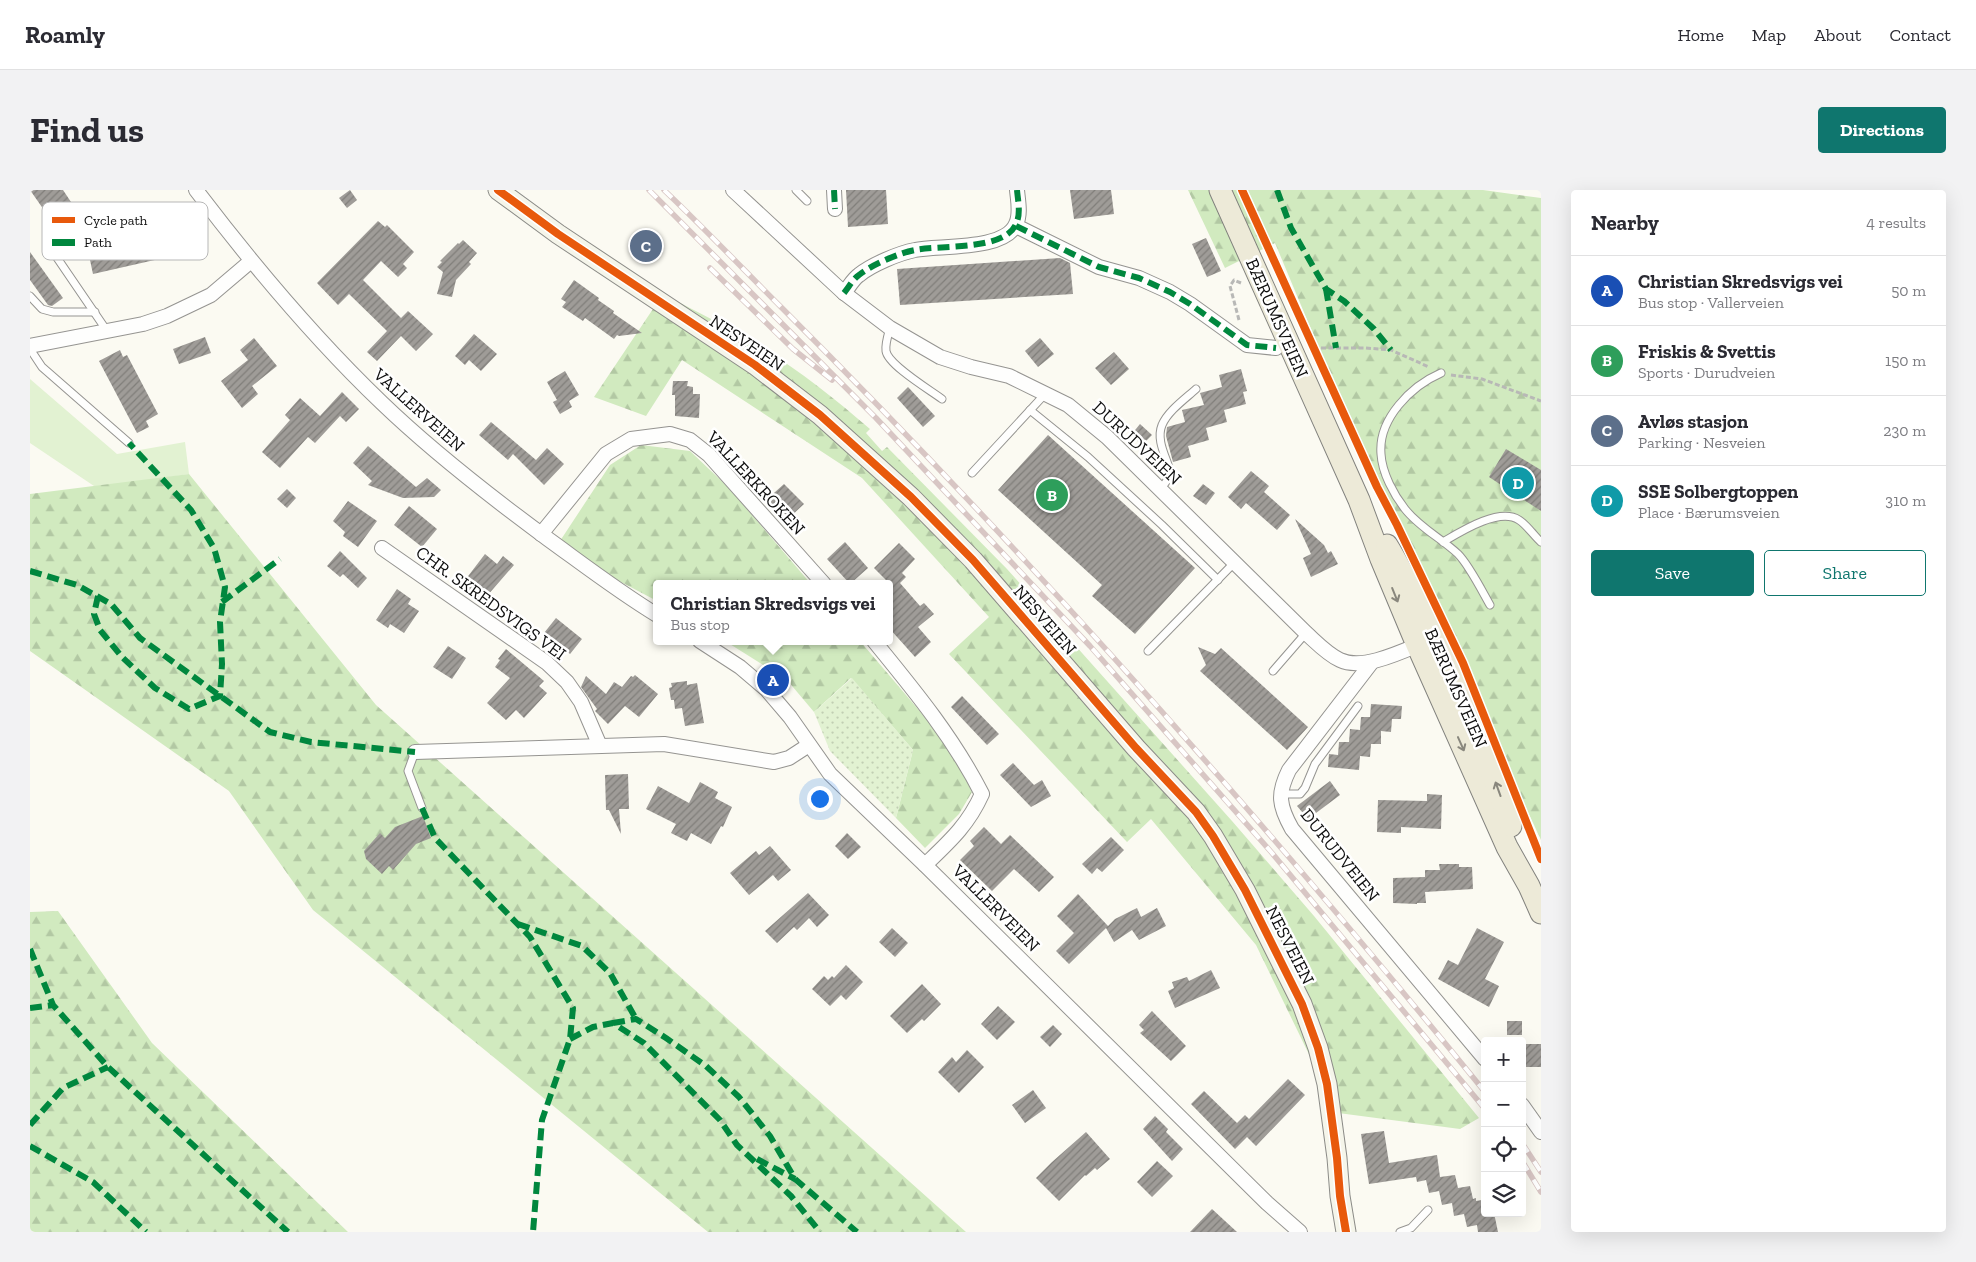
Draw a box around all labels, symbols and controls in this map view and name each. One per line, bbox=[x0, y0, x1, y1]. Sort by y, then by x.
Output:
text: Roamly bbox=[25, 20, 105, 49]
text: Home bbox=[1677, 24, 1724, 46]
text: Map bbox=[1752, 24, 1786, 46]
text: About bbox=[1814, 24, 1861, 46]
text: Contact bbox=[1889, 24, 1951, 46]
button: Directions bbox=[1818, 107, 1946, 153]
text: Find us bbox=[30, 109, 144, 151]
legend bbox=[42, 202, 208, 260]
text: Nearby bbox=[1591, 210, 1659, 235]
text: Cycle path bbox=[84, 212, 148, 229]
text: 4 results bbox=[1866, 213, 1926, 232]
pin: C bbox=[630, 227, 662, 265]
text: Path bbox=[84, 234, 112, 251]
street label: BÆRUMSVEIEN bbox=[1241, 255, 1313, 381]
text: Christian Skredsvigs vei bbox=[1638, 270, 1843, 293]
text: A bbox=[1602, 281, 1613, 300]
text: 50 m bbox=[1891, 281, 1926, 300]
text: Bus stop · Vallerveien bbox=[1638, 293, 1784, 312]
street label: NESVEIEN bbox=[705, 310, 789, 376]
text: Friskis & Svettis bbox=[1638, 340, 1776, 363]
text: B bbox=[1602, 351, 1612, 370]
text: 150 m bbox=[1885, 351, 1926, 370]
street label: VALLERVEIEN bbox=[368, 363, 469, 457]
text: Sports · Durudveien bbox=[1638, 363, 1775, 382]
street label: DURUDVEIEN bbox=[1088, 396, 1186, 490]
text: Avløs stasjon bbox=[1638, 410, 1748, 433]
text: C bbox=[1602, 421, 1612, 440]
text: 230 m bbox=[1883, 421, 1926, 440]
street label: VALLERKROKEN bbox=[701, 426, 810, 540]
text: Parking · Nesveien bbox=[1638, 433, 1766, 452]
pin: D bbox=[1502, 464, 1534, 502]
pin: B bbox=[1036, 476, 1068, 514]
text: SSE Solbergtoppen bbox=[1638, 480, 1798, 503]
text: D bbox=[1601, 491, 1613, 510]
text: 310 m bbox=[1885, 491, 1926, 510]
text: Place · Bærumsveien bbox=[1638, 503, 1780, 522]
street label: CHR. SKREDSVIGS VEI bbox=[412, 541, 570, 665]
button: Save bbox=[1591, 550, 1754, 596]
button: Share bbox=[1764, 550, 1926, 596]
popup bbox=[653, 580, 893, 645]
street label: NESVEIEN bbox=[1009, 581, 1081, 659]
one-way arrow bbox=[1391, 587, 1401, 602]
text: Christian Skredsvigs vei bbox=[671, 592, 875, 615]
text: Bus stop bbox=[671, 615, 730, 634]
street label: BÆRUMSVEIEN bbox=[1420, 625, 1492, 751]
pin: A bbox=[757, 661, 789, 699]
one-way arrow bbox=[1456, 736, 1466, 751]
one-way arrow bbox=[1493, 782, 1502, 798]
your location bbox=[807, 786, 833, 812]
street label: DURUDVEIEN bbox=[1296, 804, 1384, 906]
street label: VALLERVEIEN bbox=[947, 859, 1044, 956]
street label: NESVEIEN bbox=[1261, 902, 1319, 988]
map controls bbox=[1481, 1037, 1526, 1217]
button: + bbox=[1481, 1037, 1526, 1082]
button: − bbox=[1481, 1082, 1526, 1127]
button: locate bbox=[1481, 1127, 1526, 1172]
button: layers bbox=[1481, 1172, 1526, 1217]

